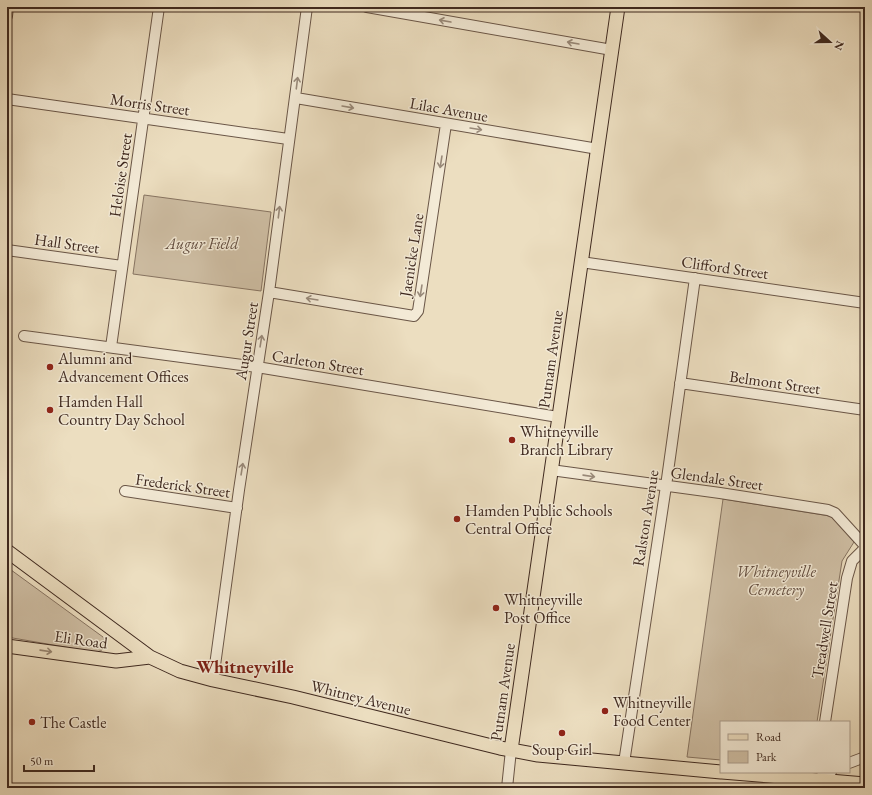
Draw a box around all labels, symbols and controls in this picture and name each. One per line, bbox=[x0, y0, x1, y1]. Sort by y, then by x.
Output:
one-way arrow bbox=[439, 16, 452, 24]
north arrow bbox=[810, 22, 850, 62]
one-way arrow bbox=[567, 39, 580, 47]
text: N bbox=[831, 39, 847, 52]
one-way arrow bbox=[294, 77, 301, 90]
street label: Morris Street bbox=[109, 89, 191, 120]
street label: Lilac Avenue bbox=[408, 92, 490, 127]
one-way arrow bbox=[341, 103, 354, 111]
one-way arrow bbox=[469, 125, 482, 133]
street label: Heloise Street bbox=[104, 132, 137, 218]
one-way arrow bbox=[437, 156, 445, 169]
one-way arrow bbox=[275, 206, 283, 219]
street label: Jaenicke Lane bbox=[394, 212, 428, 300]
street label: Hall Street bbox=[33, 229, 101, 258]
park label: Augur Field bbox=[165, 233, 239, 254]
street label: Clifford Street bbox=[680, 251, 770, 284]
one-way arrow bbox=[417, 284, 425, 297]
one-way arrow bbox=[306, 295, 319, 303]
street label: Augur Street bbox=[230, 301, 263, 383]
street label: Putnam Avenue bbox=[533, 309, 568, 409]
one-way arrow bbox=[257, 334, 265, 347]
street label: Carleton Street bbox=[270, 345, 365, 380]
place label: Alumni and Advancement Offices bbox=[57, 348, 189, 387]
marker: Alumni and Advancement Offices bbox=[45, 362, 55, 372]
street label: Belmont Street bbox=[728, 366, 822, 399]
place label: Hamden Hall Country Day School bbox=[58, 391, 185, 430]
marker: Hamden Hall Country Day School bbox=[45, 405, 55, 415]
place label: Whitneyville Branch Library bbox=[520, 421, 614, 460]
marker: Whitneyville Branch Library bbox=[507, 435, 517, 445]
street label: Glendale Street bbox=[669, 462, 764, 495]
one-way arrow bbox=[238, 463, 246, 476]
street label: Frederick Street bbox=[134, 468, 232, 503]
street label: Ralston Avenue bbox=[628, 468, 663, 568]
one-way arrow bbox=[582, 472, 595, 480]
place label: Hamden Public Schools Central Office bbox=[465, 500, 612, 539]
marker: Hamden Public Schools Central Office bbox=[452, 514, 462, 524]
park label: Whitneyville Cemetery bbox=[736, 561, 816, 600]
street label: Treadwell Street bbox=[806, 580, 843, 680]
place label: Whitneyville Post Office bbox=[504, 589, 582, 628]
marker: Whitneyville Post Office bbox=[491, 603, 501, 613]
street label: Eli Road bbox=[53, 625, 110, 654]
street label: Putnam Avenue bbox=[485, 642, 520, 742]
one-way arrow bbox=[39, 647, 52, 655]
district label: Whitneyville bbox=[196, 655, 294, 678]
street label: Whitney Avenue bbox=[309, 675, 413, 720]
place label: Whitneyville Food Center bbox=[613, 692, 691, 731]
marker: Whitneyville Food Center bbox=[600, 706, 610, 716]
place label: The Castle bbox=[40, 712, 106, 733]
marker: The Castle bbox=[27, 717, 37, 727]
legend bbox=[720, 721, 850, 773]
marker: Soup Girl bbox=[557, 728, 567, 738]
text: Road bbox=[756, 729, 782, 745]
place label: Soup Girl bbox=[532, 739, 592, 760]
scale bar bbox=[24, 747, 94, 773]
text: Park bbox=[756, 749, 777, 765]
text: 50 m bbox=[30, 753, 54, 769]

